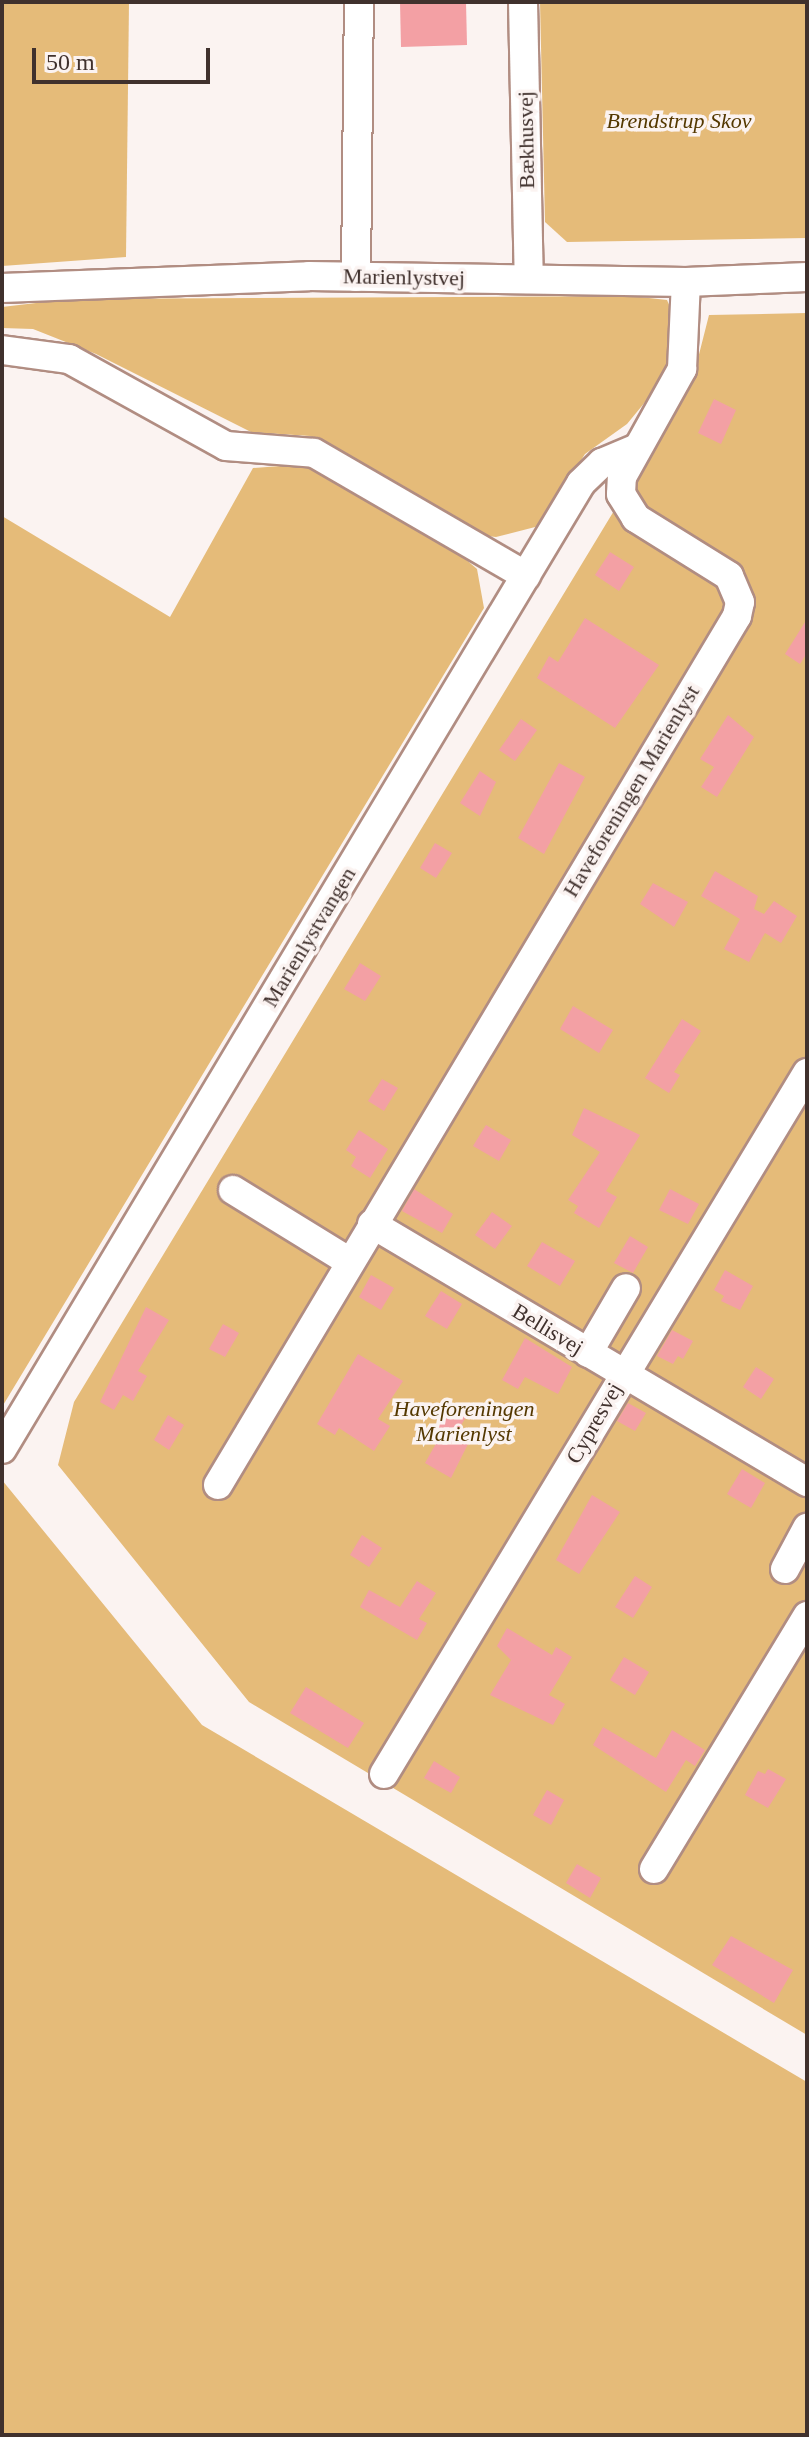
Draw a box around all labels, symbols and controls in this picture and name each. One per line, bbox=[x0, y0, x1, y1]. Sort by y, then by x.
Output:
scale bar bbox=[36, 32, 214, 82]
text: 50 m bbox=[46, 49, 95, 75]
street label: Bækhusvej bbox=[512, 91, 540, 189]
park label: Brendstrup Skov bbox=[606, 108, 752, 134]
street label: Marienlystvej bbox=[343, 263, 465, 291]
street label: Haveforeningen Marienlyst bbox=[557, 680, 705, 902]
street label: Marienlystvangen bbox=[257, 862, 361, 1012]
street label: Bellisvej bbox=[508, 1298, 588, 1360]
street label: Cypresvej bbox=[560, 1378, 628, 1468]
park label: Haveforeningen Marienlyst bbox=[394, 1395, 534, 1446]

